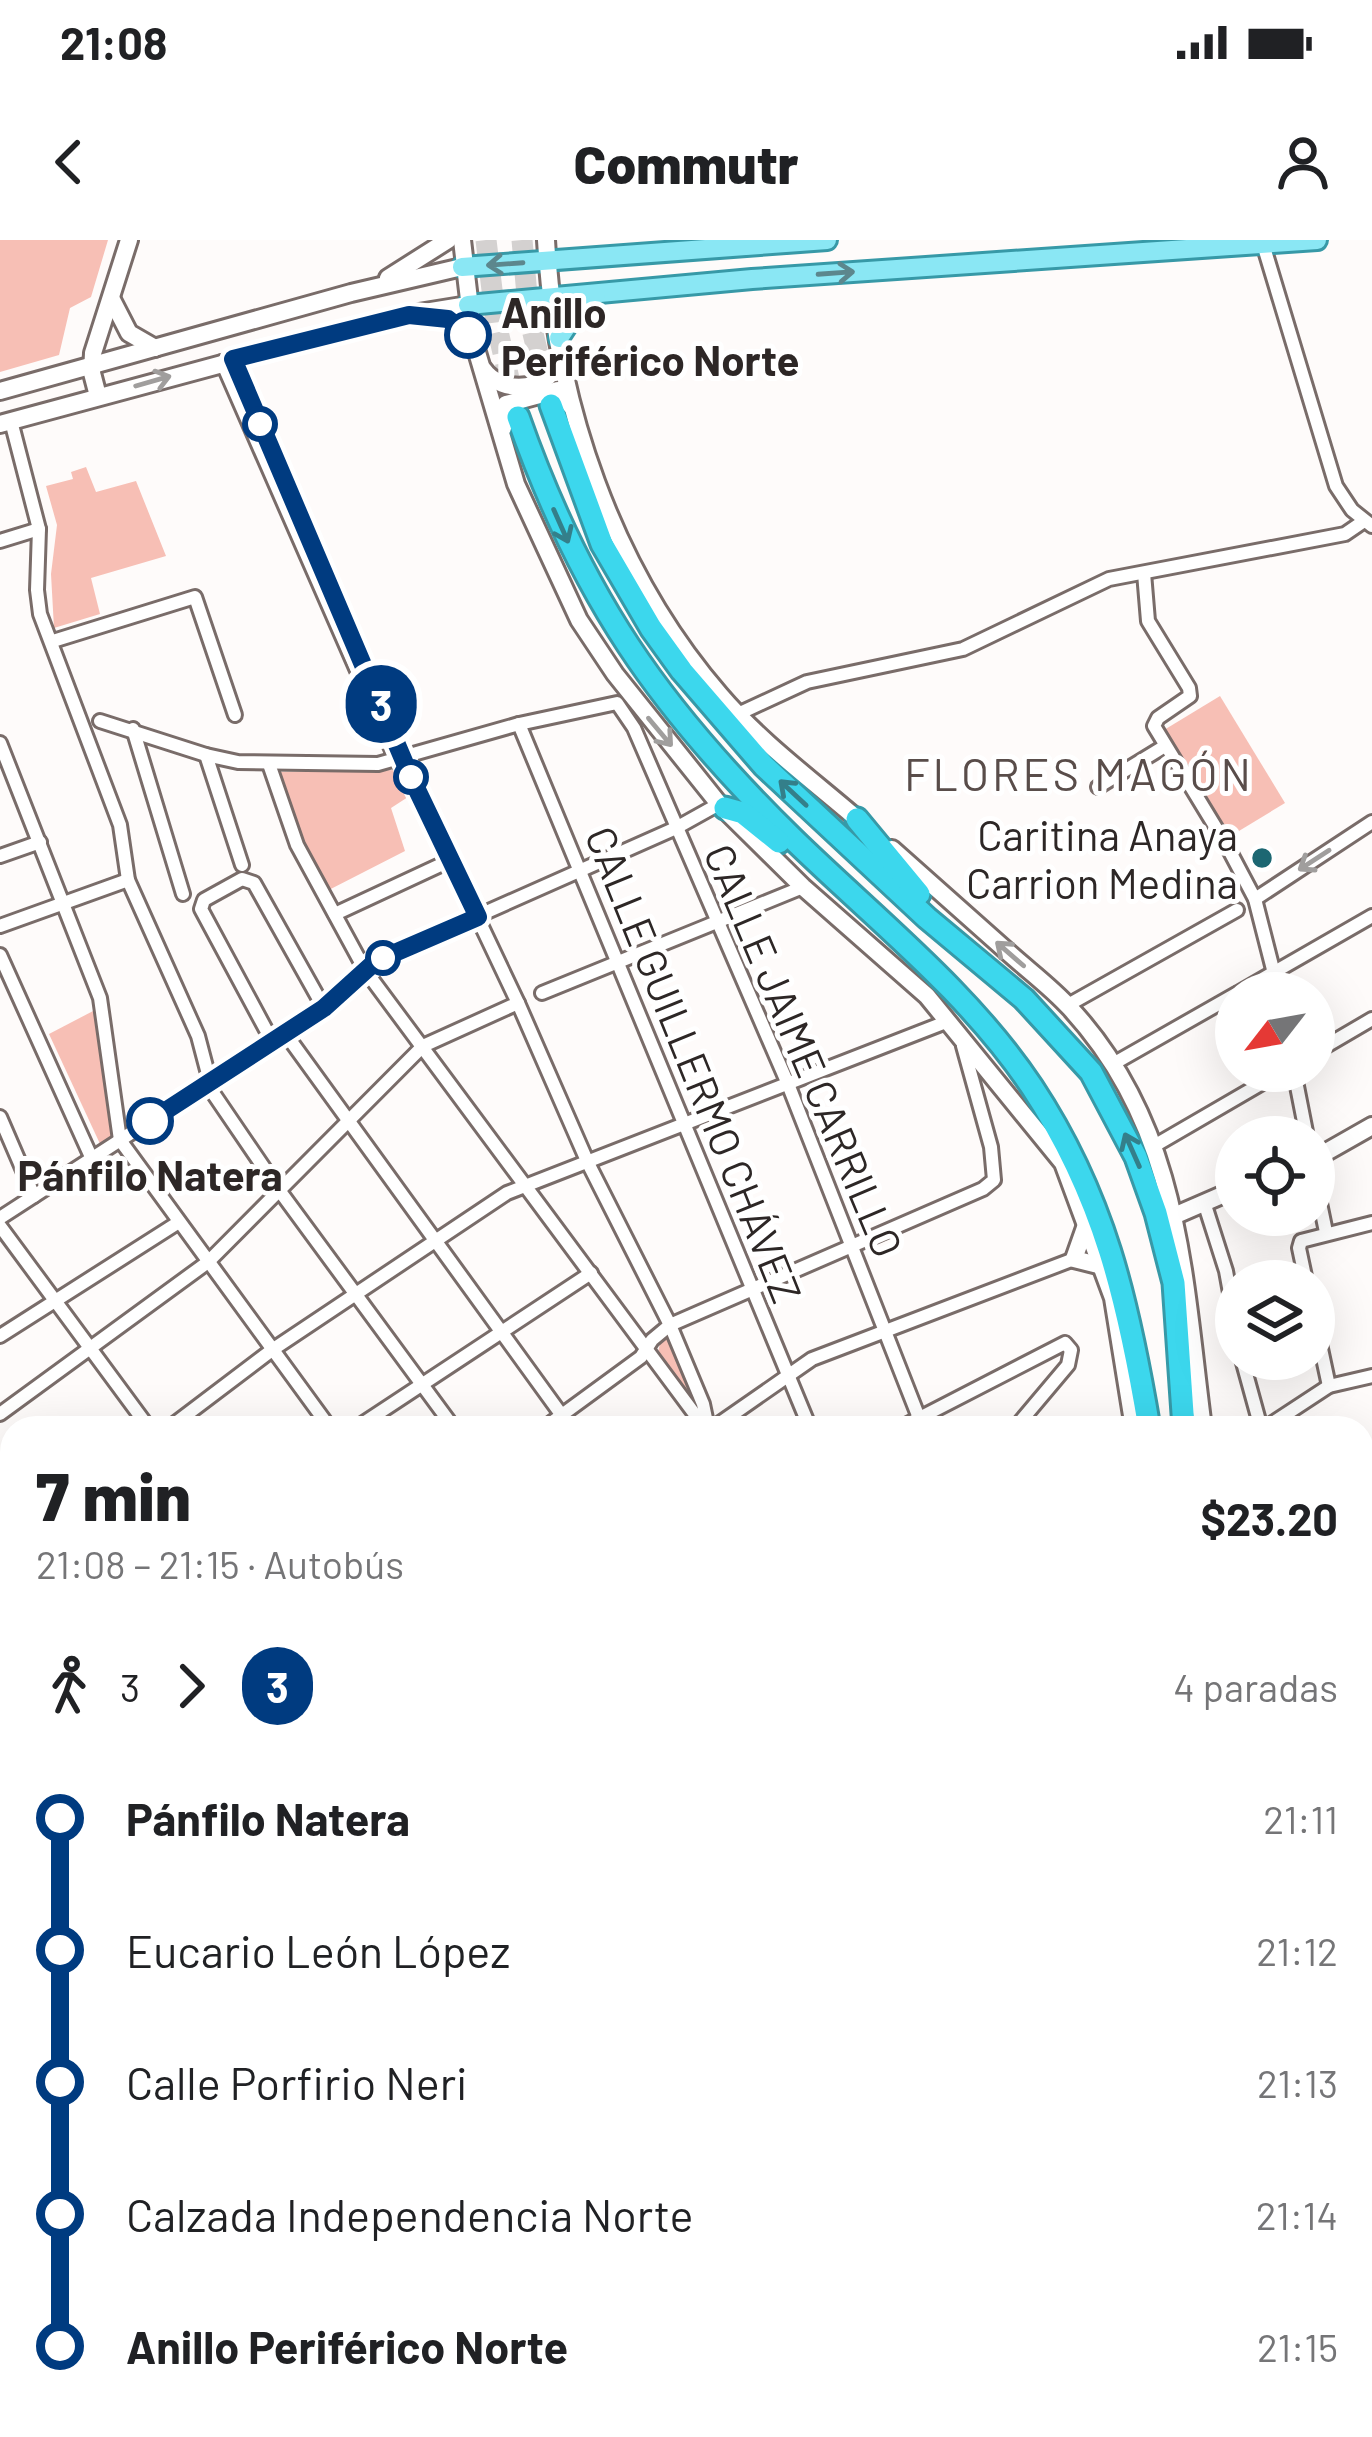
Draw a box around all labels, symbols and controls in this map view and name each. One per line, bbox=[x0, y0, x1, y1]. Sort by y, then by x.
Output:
text: 21:08 bbox=[60, 15, 167, 69]
icon: back bbox=[36, 129, 102, 195]
icon: person bbox=[1270, 129, 1336, 195]
text: Commutr bbox=[573, 130, 799, 195]
one-way arrow bbox=[486, 253, 525, 276]
one-way arrow bbox=[816, 261, 855, 284]
place label: Anillo Periférico Norte bbox=[501, 286, 800, 384]
marker: Anillo Periférico Norte bbox=[446, 313, 490, 357]
one-way arrow bbox=[133, 369, 171, 391]
unlabelled marker bbox=[244, 408, 276, 440]
one-way arrow bbox=[551, 507, 573, 543]
line badge: 3 bbox=[342, 665, 420, 743]
text: 3 bbox=[370, 679, 392, 729]
one-way arrow bbox=[646, 716, 674, 747]
district label: FLORES MAGÓN bbox=[904, 746, 1254, 800]
unlabelled marker bbox=[395, 761, 427, 793]
one-way arrow bbox=[779, 780, 809, 807]
place label: Caritina Anaya Carrion Medina bbox=[966, 809, 1238, 907]
street label: CALLE GUILLERMO CHÁVEZ bbox=[576, 819, 814, 1309]
street label: CALLE JAIME CARRILLO bbox=[695, 836, 915, 1264]
marker: Caritina Anaya Carrion Medina bbox=[1249, 845, 1275, 871]
one-way arrow bbox=[1297, 848, 1331, 873]
one-way arrow bbox=[996, 941, 1026, 968]
unlabelled marker bbox=[367, 942, 399, 974]
north arrow bbox=[1215, 972, 1335, 1092]
map controls bbox=[1215, 972, 1335, 1380]
marker: Pánfilo Natera bbox=[128, 1099, 172, 1143]
button: locate bbox=[1215, 1116, 1335, 1236]
one-way arrow bbox=[1120, 1133, 1142, 1169]
place label: Pánfilo Natera bbox=[17, 1149, 283, 1199]
button: layers bbox=[1215, 1260, 1335, 1380]
text: 7 min bbox=[36, 1455, 191, 1534]
text: $23.20 bbox=[1200, 1491, 1338, 1545]
text: 21:08 – 21:15 · Autobús bbox=[36, 1540, 404, 1587]
icon: walk bbox=[36, 1653, 102, 1719]
icon: forward bbox=[158, 1653, 224, 1719]
text: 3 bbox=[266, 1661, 289, 1711]
text: 3 bbox=[120, 1663, 140, 1710]
text: 4 paradas bbox=[1173, 1663, 1338, 1710]
text: Pánfilo Natera bbox=[126, 1791, 410, 1845]
text: 21:11 bbox=[1263, 1795, 1338, 1842]
text: Eucario León López bbox=[126, 1923, 510, 1977]
text: 21:12 bbox=[1256, 1927, 1338, 1974]
text: Calle Porfirio Neri bbox=[126, 2055, 468, 2109]
text: 21:13 bbox=[1257, 2059, 1338, 2106]
text: Calzada Independencia Norte bbox=[126, 2187, 694, 2241]
text: 21:14 bbox=[1256, 2191, 1338, 2238]
text: Anillo Periférico Norte bbox=[126, 2319, 568, 2373]
text: 21:15 bbox=[1257, 2323, 1338, 2370]

